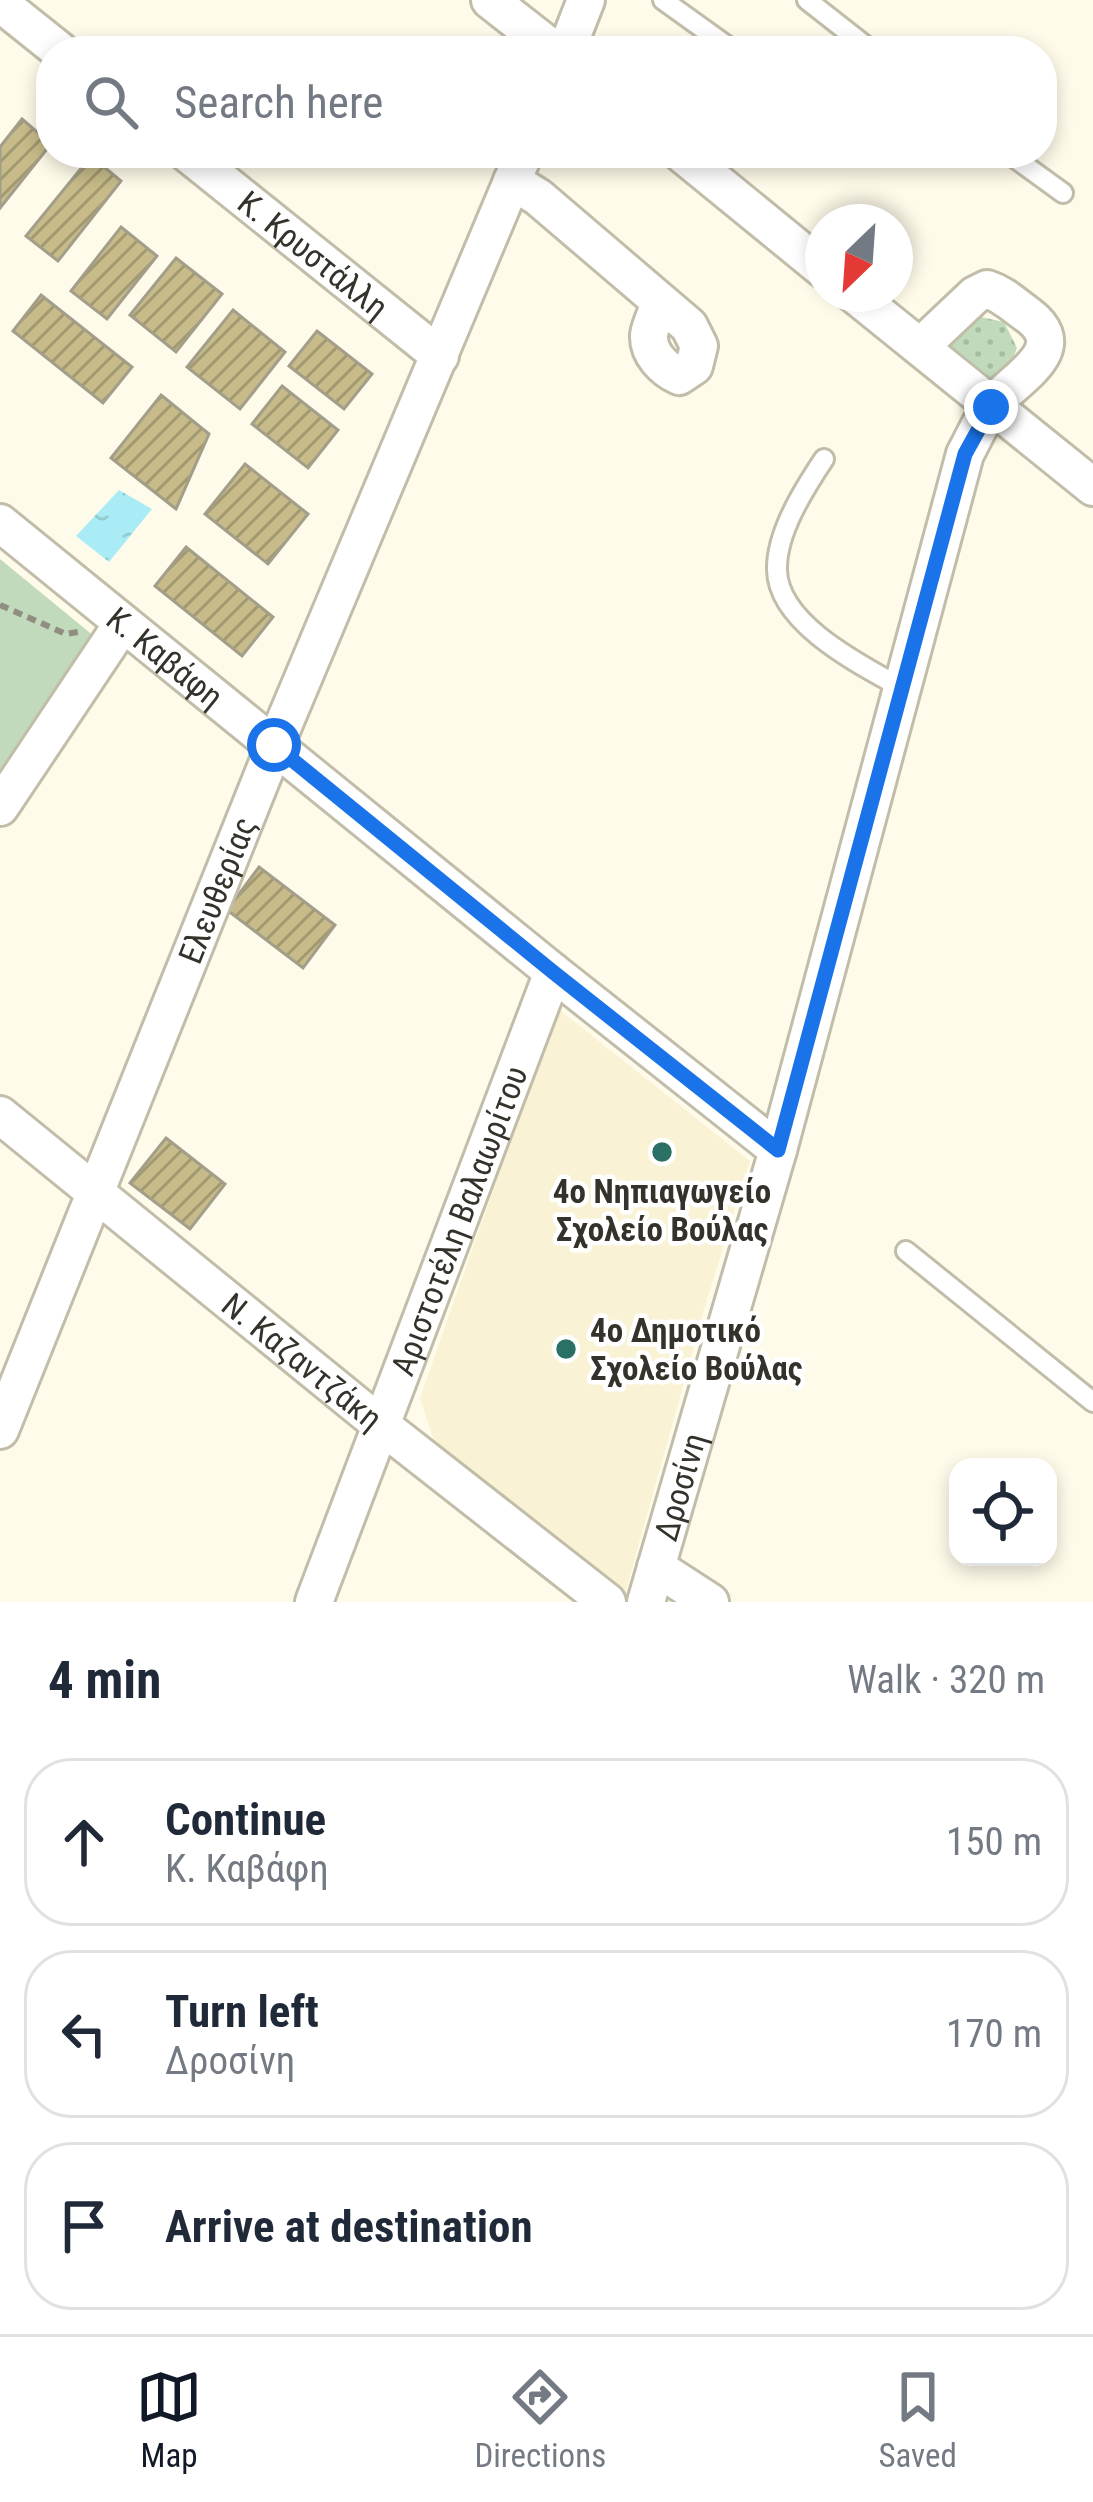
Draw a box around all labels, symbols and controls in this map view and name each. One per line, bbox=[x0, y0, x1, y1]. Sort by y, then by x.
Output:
search box bbox=[36, 36, 1057, 168]
icon: search bbox=[78, 69, 144, 135]
text: Search here bbox=[174, 76, 383, 129]
street label: Κ. Κρυστάλλη bbox=[230, 182, 396, 326]
north arrow bbox=[805, 204, 913, 312]
route end bbox=[964, 380, 1018, 434]
street label: Κ. Καβάφη bbox=[99, 598, 231, 716]
route start bbox=[247, 718, 301, 772]
street label: Ελευθερίας bbox=[170, 811, 264, 969]
street label: Αριστοτέλη Βαλαωρίτου bbox=[382, 1060, 535, 1381]
marker: 4ο Νηπιαγωγείο Σχολείο Βούλας bbox=[649, 1139, 675, 1165]
place label: 4ο Νηπιαγωγείο Σχολείο Βούλας bbox=[553, 1172, 771, 1249]
street label: Ν. Καζαντζάκη bbox=[215, 1284, 390, 1438]
place label: 4ο Δημοτικό Σχολείο Βούλας bbox=[590, 1311, 803, 1388]
marker: 4ο Δημοτικό Σχολείο Βούλας bbox=[553, 1336, 579, 1362]
street label: Δροσίνη bbox=[645, 1428, 714, 1545]
map controls bbox=[949, 1458, 1057, 1566]
button: locate bbox=[949, 1458, 1057, 1566]
text: 4 min bbox=[48, 1651, 161, 1710]
text: Walk · 320 m bbox=[847, 1657, 1045, 1703]
text: Continue bbox=[165, 1793, 326, 1846]
icon: ahead bbox=[51, 1809, 117, 1875]
text: 150 m bbox=[946, 1819, 1042, 1865]
text: Κ. Καβάφη bbox=[165, 1846, 329, 1892]
text: Turn left bbox=[165, 1985, 319, 2038]
icon: left bbox=[51, 2001, 117, 2067]
text: 170 m bbox=[946, 2011, 1042, 2057]
text: Δροσίνη bbox=[165, 2038, 295, 2084]
icon: arrive bbox=[51, 2193, 117, 2259]
text: Arrive at destination bbox=[165, 2200, 533, 2253]
tab: Map bbox=[136, 2364, 202, 2475]
tab: Directions bbox=[474, 2364, 606, 2475]
tab: Saved bbox=[878, 2364, 957, 2475]

